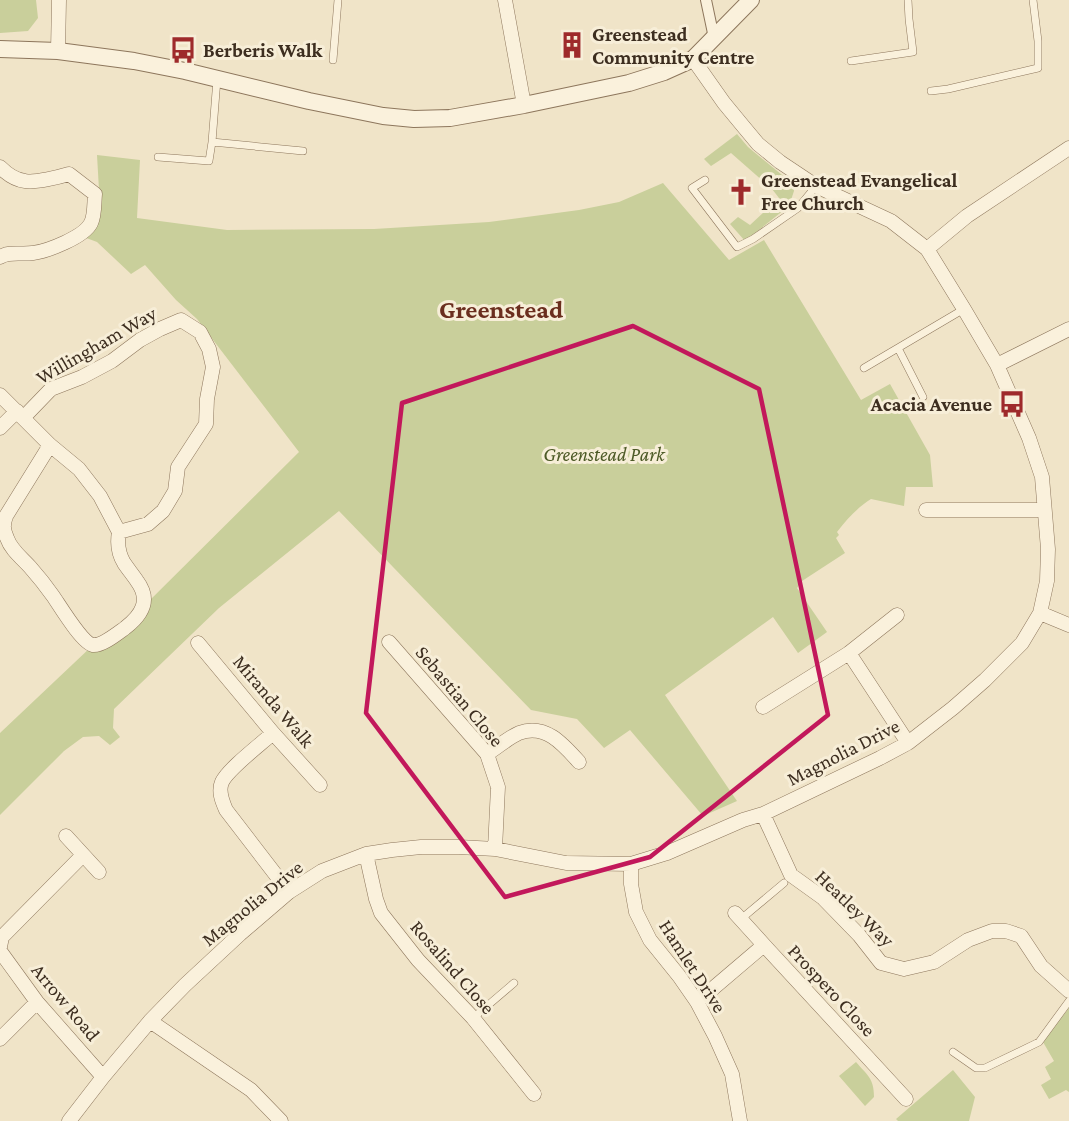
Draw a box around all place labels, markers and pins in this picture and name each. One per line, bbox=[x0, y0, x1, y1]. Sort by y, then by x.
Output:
place label: Greenstead Community Centre bbox=[592, 23, 754, 68]
building icon: Greenstead Community Centre bbox=[557, 30, 587, 60]
bus stop icon: Berberis Walk bbox=[168, 35, 198, 65]
place label: Berberis Walk bbox=[203, 39, 324, 61]
place label: Greenstead Evangelical Free Church bbox=[761, 169, 958, 214]
church icon: Greenstead Evangelical Free Church bbox=[726, 177, 756, 207]
bus stop icon: Acacia Avenue bbox=[997, 389, 1027, 419]
place label: Acacia Avenue bbox=[870, 393, 992, 415]

